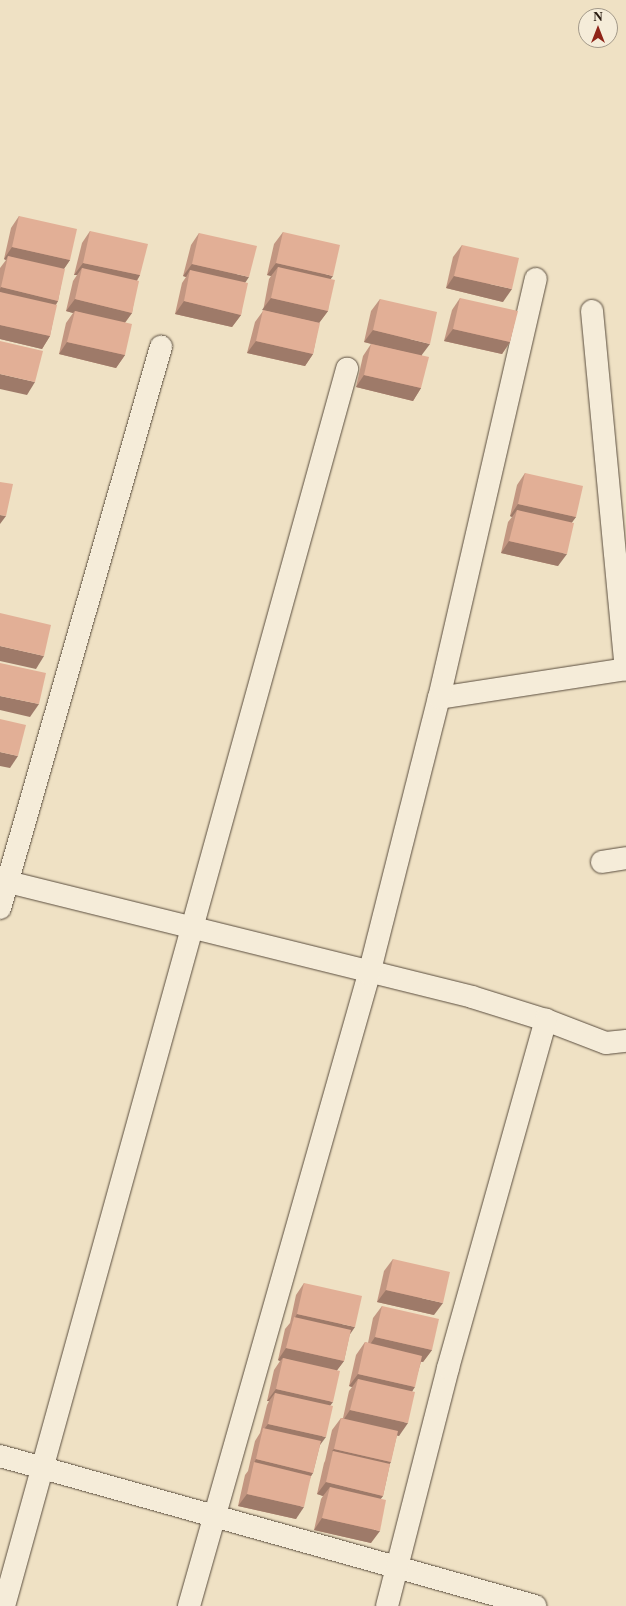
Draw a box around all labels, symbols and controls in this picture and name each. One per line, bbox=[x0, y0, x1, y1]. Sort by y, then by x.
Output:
north arrow bbox=[578, 8, 618, 48]
text: N bbox=[593, 10, 603, 24]

